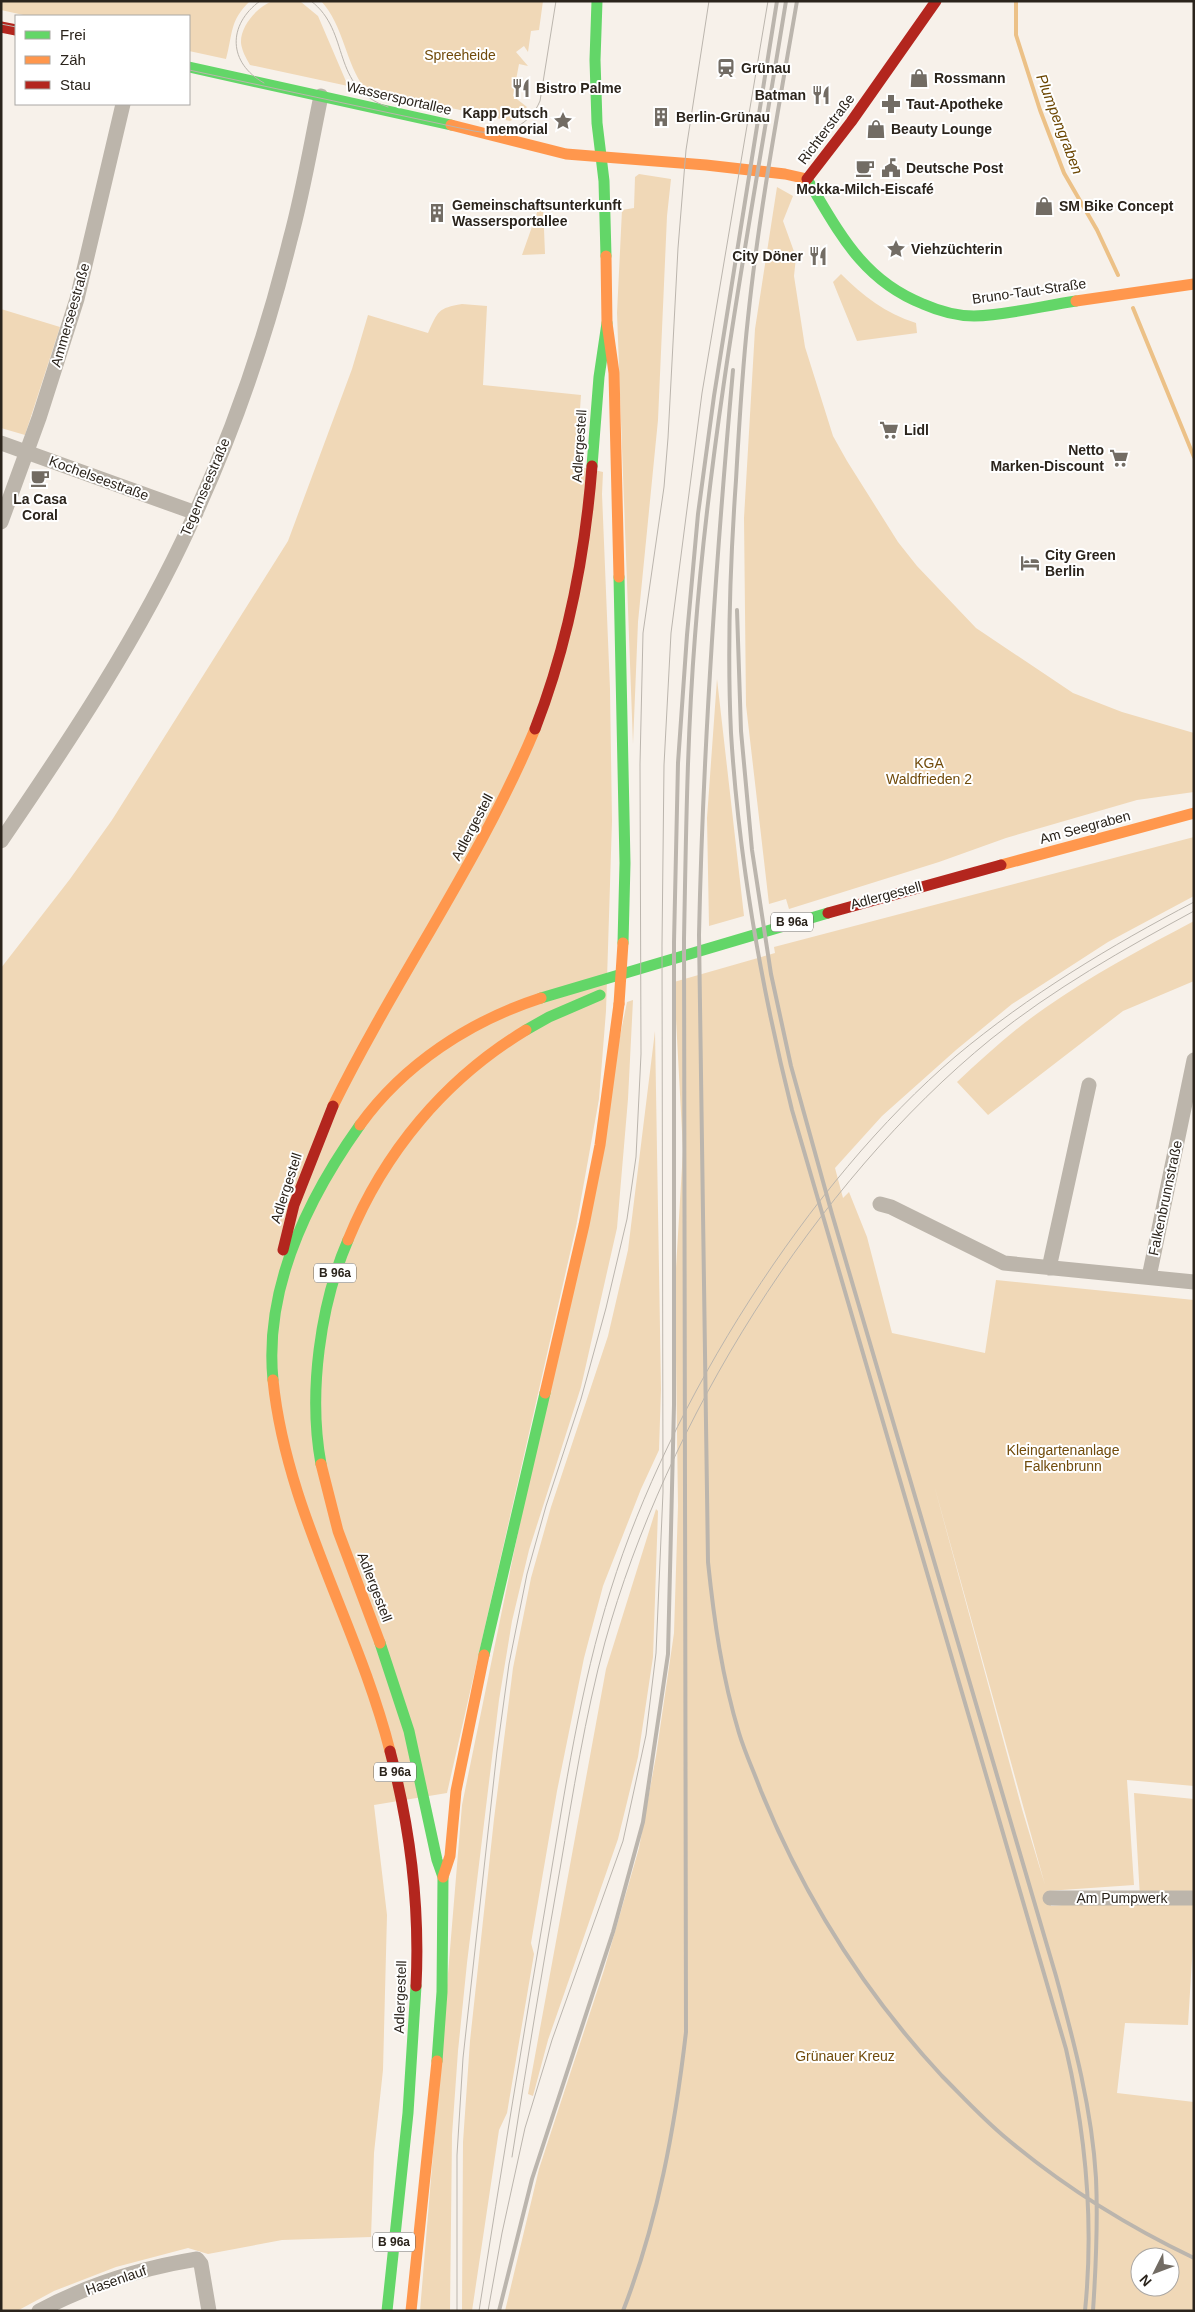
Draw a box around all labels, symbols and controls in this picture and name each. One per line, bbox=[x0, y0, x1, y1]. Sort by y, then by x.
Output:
legend bbox=[15, 15, 190, 105]
text: Frei bbox=[60, 26, 86, 43]
park label: Spreeheide bbox=[424, 47, 496, 63]
text: Zäh bbox=[60, 51, 86, 68]
station icon: Grünau bbox=[715, 57, 737, 79]
place label: Grünau bbox=[741, 60, 791, 76]
shop icon: Rossmann bbox=[908, 67, 930, 89]
place label: Rossmann bbox=[934, 70, 1006, 86]
water label: Plumpengraben bbox=[1033, 72, 1087, 176]
text: Stau bbox=[60, 76, 91, 93]
restaurant icon: Bistro Palme bbox=[510, 77, 532, 99]
street label: Wassersportallee bbox=[345, 78, 453, 118]
place label: Bistro Palme bbox=[536, 80, 622, 96]
restaurant icon: Batman bbox=[810, 84, 832, 106]
place label: Batman bbox=[755, 87, 806, 103]
street label: Richterstraße bbox=[794, 90, 858, 167]
pharmacy icon: Taut-Apotheke bbox=[880, 93, 902, 115]
place label: Taut-Apotheke bbox=[906, 96, 1003, 112]
place label: Kapp Putsch memorial bbox=[462, 105, 548, 137]
building icon: Berlin-Grünau bbox=[650, 106, 672, 128]
place label: Berlin-Grünau bbox=[676, 109, 770, 125]
place icon: Kapp Putsch memorial bbox=[552, 110, 574, 132]
shop icon: Beauty Lounge bbox=[865, 118, 887, 140]
place label: Beauty Lounge bbox=[891, 121, 992, 137]
cafe icon: Mokka-Milch-Eiscafé bbox=[854, 157, 876, 179]
public building icon: Deutsche Post bbox=[880, 157, 902, 179]
place label: Deutsche Post bbox=[906, 160, 1004, 176]
place label: Mokka-Milch-Eiscafé bbox=[796, 181, 934, 197]
shop icon: SM Bike Concept bbox=[1033, 195, 1055, 217]
place label: Gemeinschaftsunterkunft Wassersportallee bbox=[452, 197, 622, 229]
place label: SM Bike Concept bbox=[1059, 198, 1174, 214]
building icon: Gemeinschaftsunterkunft Wassersportallee bbox=[426, 202, 448, 224]
place icon: Viehzüchterin bbox=[885, 238, 907, 260]
place label: Viehzüchterin bbox=[911, 241, 1003, 257]
restaurant icon: City Döner bbox=[807, 245, 829, 267]
place label: City Döner bbox=[732, 248, 804, 264]
street label: Ammerseestraße bbox=[48, 261, 93, 369]
street label: Bruno-Taut-Straße bbox=[971, 275, 1087, 307]
street label: Adlergestell bbox=[568, 409, 590, 483]
supermarket icon: Lidl bbox=[878, 419, 900, 441]
place label: Lidl bbox=[904, 422, 929, 438]
street label: Tegernseestraße bbox=[177, 435, 233, 538]
place label: Netto Marken-Discount bbox=[990, 442, 1104, 474]
supermarket icon: Netto Marken-Discount bbox=[1108, 447, 1130, 469]
street label: Kochelseestraße bbox=[47, 453, 151, 504]
cafe icon: La Casa Coral bbox=[29, 467, 51, 489]
place label: La Casa Coral bbox=[13, 491, 67, 523]
place label: City Green Berlin bbox=[1045, 547, 1116, 579]
hotel icon: City Green Berlin bbox=[1019, 552, 1041, 574]
park label: KGA Waldfrieden 2 bbox=[886, 755, 972, 787]
street label: Adlergestell bbox=[448, 791, 496, 863]
street label: Am Seegraben bbox=[1038, 807, 1132, 847]
street label: Adlergestell bbox=[849, 878, 923, 912]
road number: B 96a bbox=[771, 912, 813, 932]
street label: Falkenbrunnstraße bbox=[1145, 1139, 1185, 1257]
street label: Adlergestell bbox=[267, 1151, 305, 1225]
road number: B 96a bbox=[314, 1264, 356, 1282]
park label: Kleingartenanlage Falkenbrunn bbox=[1007, 1442, 1120, 1474]
street label: Adlergestell bbox=[354, 1550, 396, 1624]
road number: B 96a bbox=[374, 1762, 416, 1781]
street label: Am Pumpwerk bbox=[1076, 1890, 1169, 1906]
street label: Adlergestell bbox=[391, 1960, 409, 2034]
park label: Grünauer Kreuz bbox=[795, 2048, 895, 2064]
road number: B 96a bbox=[373, 2232, 415, 2252]
north arrow bbox=[1130, 2247, 1180, 2297]
street label: Hasenlauf bbox=[84, 2262, 149, 2298]
text: N bbox=[1136, 2272, 1155, 2290]

